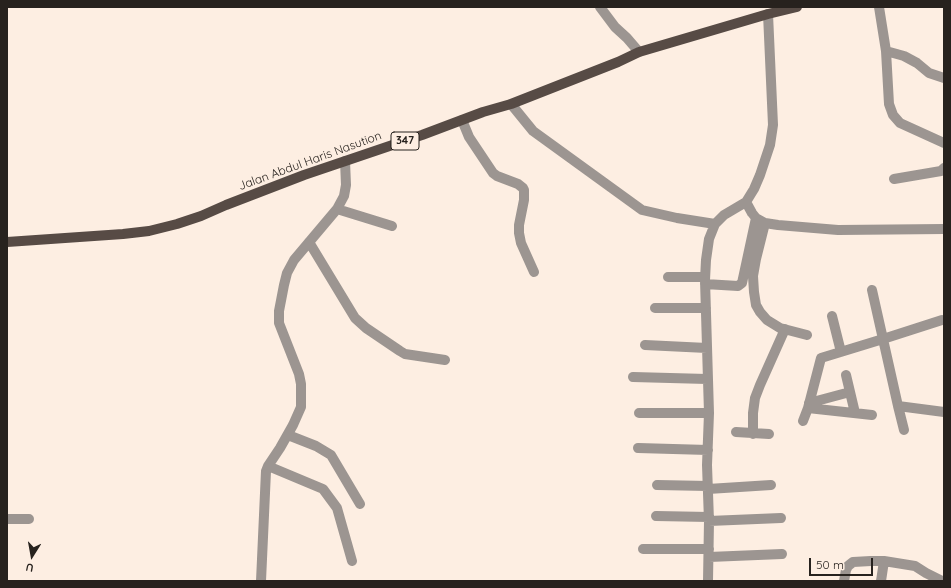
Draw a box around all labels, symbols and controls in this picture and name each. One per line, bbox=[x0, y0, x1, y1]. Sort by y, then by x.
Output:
street label: Jalan Abdul Haris Nasution bbox=[237, 128, 383, 194]
road number: 347 bbox=[391, 132, 419, 150]
north arrow bbox=[12, 536, 52, 576]
scale bar bbox=[811, 550, 875, 576]
text: 50 m bbox=[816, 557, 844, 572]
text: U bbox=[25, 560, 35, 575]

